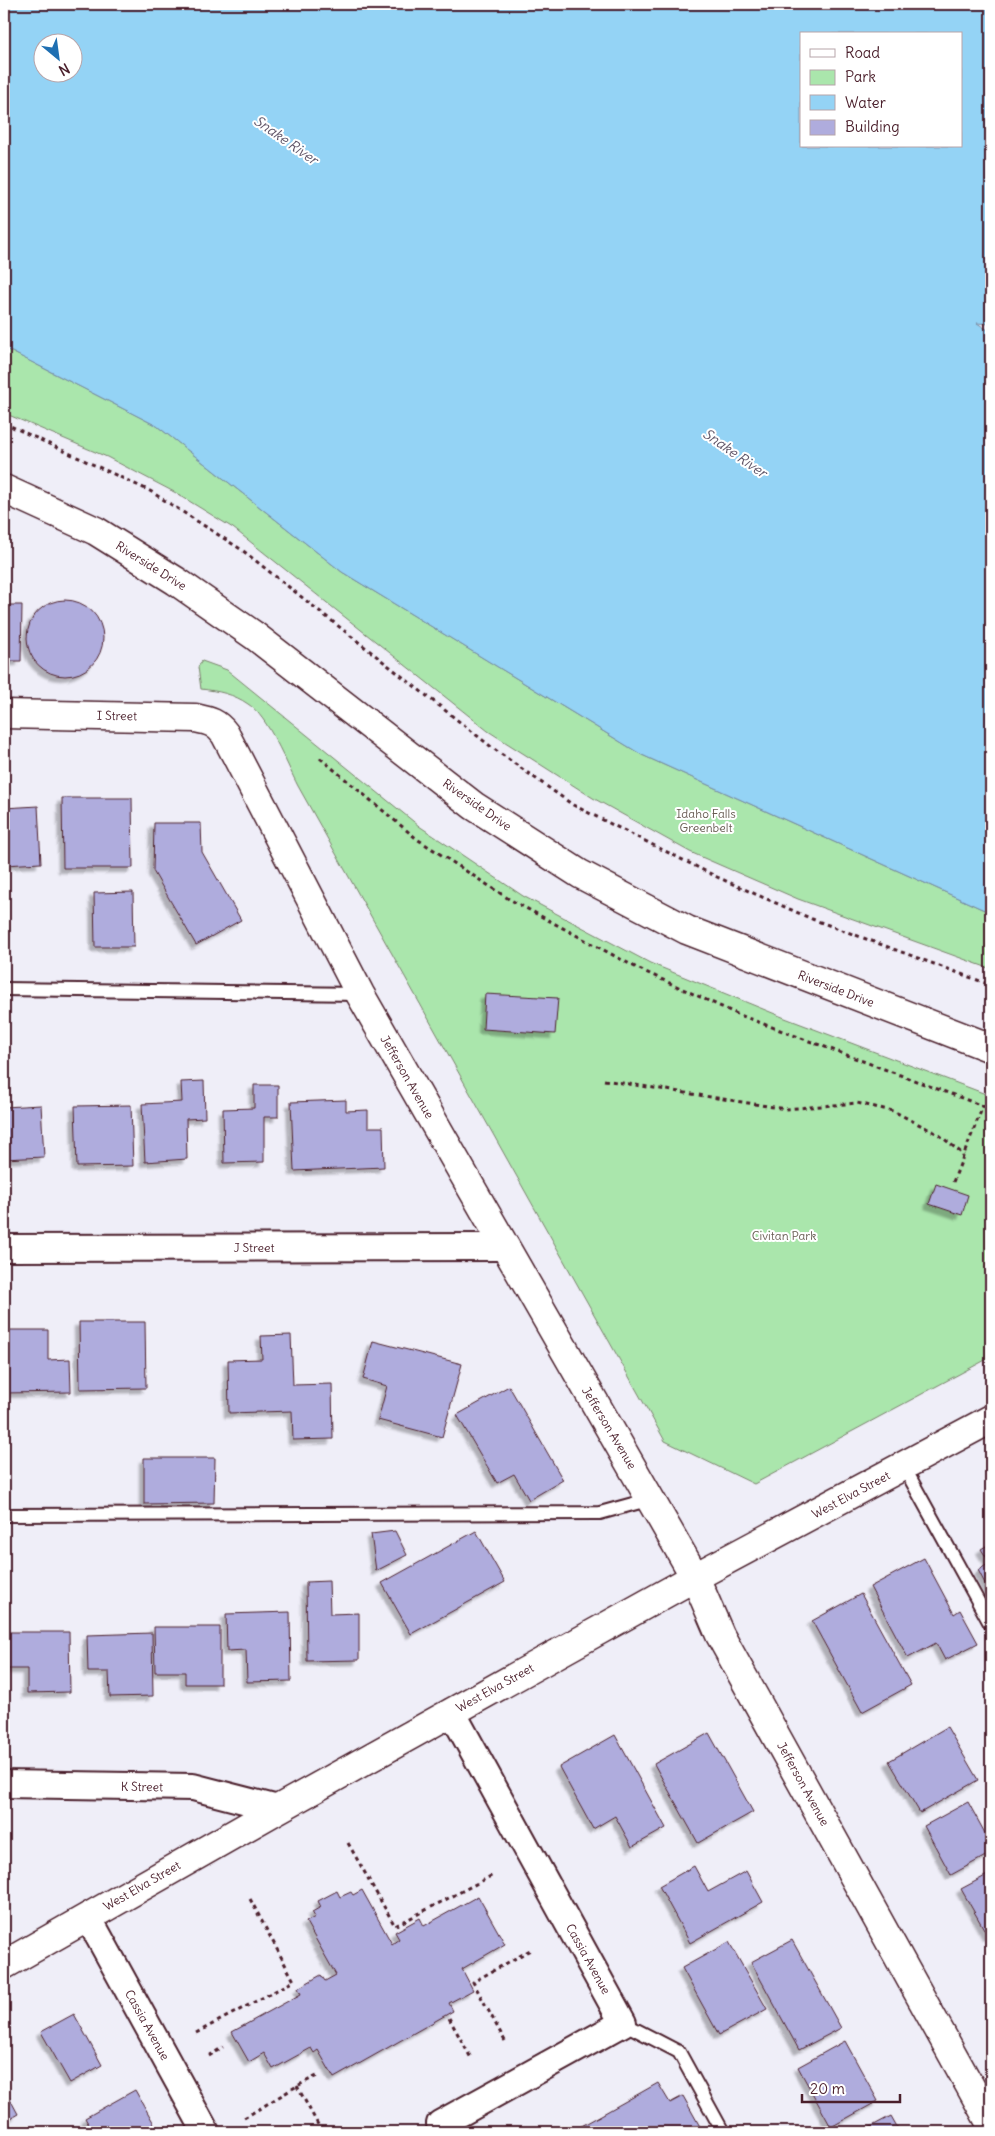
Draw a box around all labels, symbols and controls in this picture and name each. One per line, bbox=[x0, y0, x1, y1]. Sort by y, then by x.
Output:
north arrow bbox=[32, 32, 82, 82]
legend bbox=[800, 32, 962, 148]
text: Road bbox=[845, 43, 880, 62]
text: N bbox=[56, 59, 73, 80]
text: Park bbox=[845, 67, 876, 86]
text: Water bbox=[845, 93, 886, 112]
water label: Snake River bbox=[251, 111, 323, 170]
text: Building bbox=[845, 117, 900, 136]
water label: Snake River bbox=[700, 424, 772, 483]
street label: Riverside Drive bbox=[113, 538, 189, 593]
street label: I Street bbox=[97, 708, 137, 723]
street label: Riverside Drive bbox=[440, 775, 515, 834]
park label: Idaho Falls Greenbelt bbox=[676, 806, 736, 835]
street label: Riverside Drive bbox=[796, 967, 876, 1010]
street label: Jefferson Avenue bbox=[378, 1032, 437, 1121]
park label: Civitan Park bbox=[752, 1228, 816, 1243]
street label: J Street bbox=[233, 1240, 275, 1255]
street label: Jefferson Avenue bbox=[579, 1384, 640, 1472]
street label: West Elva Street bbox=[809, 1468, 892, 1521]
street label: West Elva Street bbox=[453, 1660, 536, 1715]
street label: Jefferson Avenue bbox=[774, 1739, 833, 1828]
street label: K Street bbox=[121, 1779, 163, 1794]
street label: West Elva Street bbox=[101, 1857, 183, 1914]
street label: Cassia Avenue bbox=[563, 1921, 614, 1997]
street label: Cassia Avenue bbox=[122, 1987, 173, 2063]
scale bar bbox=[802, 2071, 900, 2103]
text: 20 m bbox=[810, 2079, 845, 2098]

